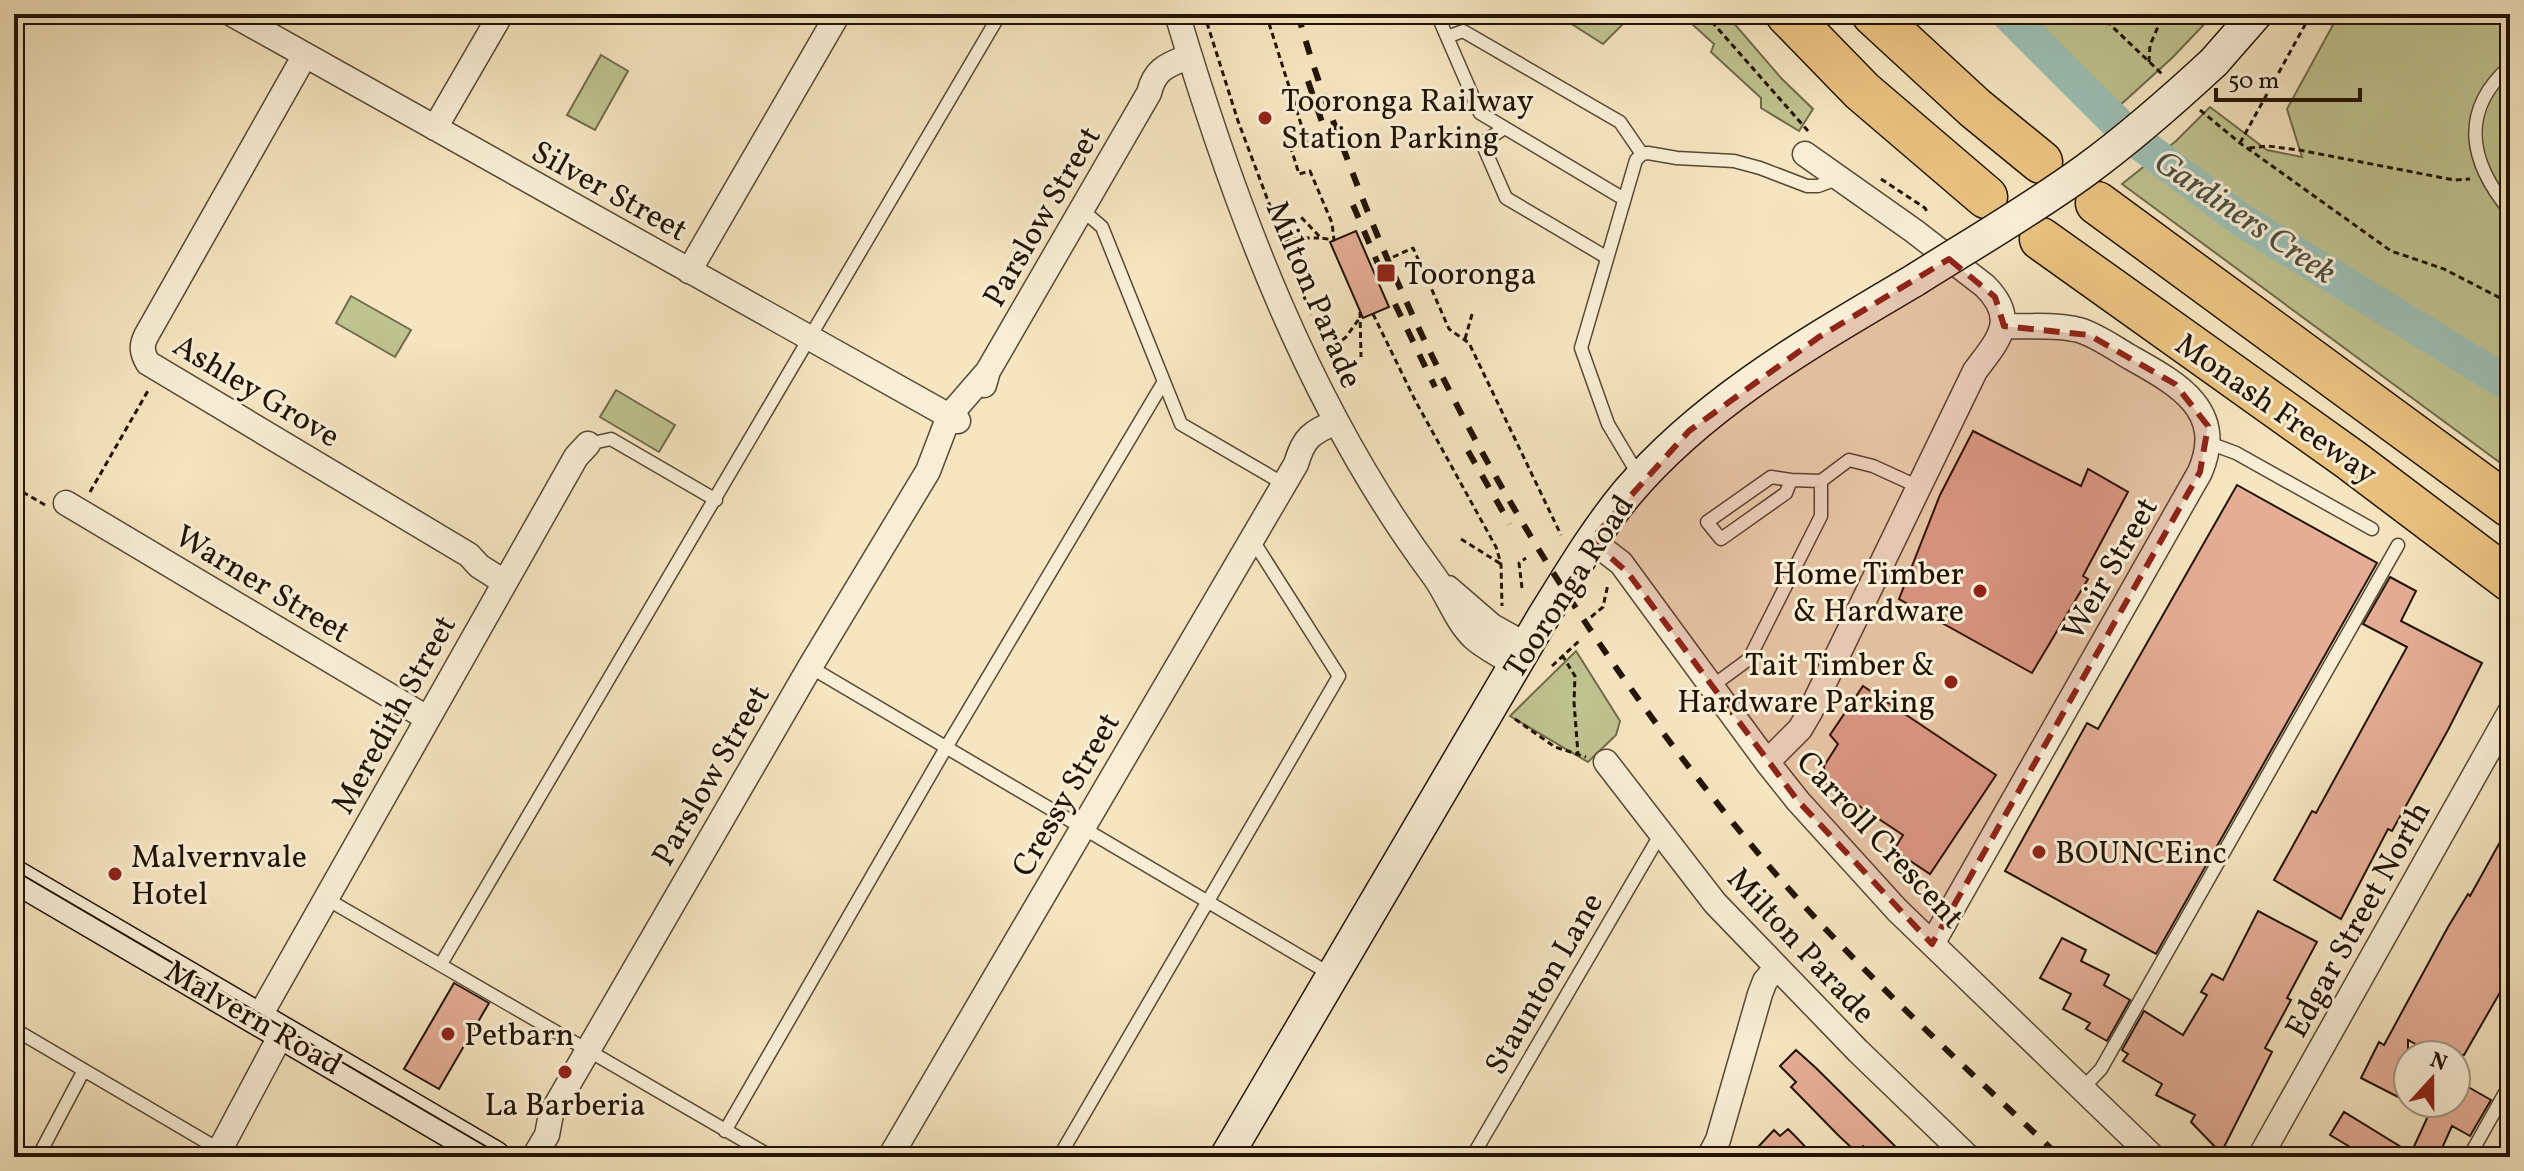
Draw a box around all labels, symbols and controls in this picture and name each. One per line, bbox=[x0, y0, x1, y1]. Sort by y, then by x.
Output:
scale bar bbox=[2216, 52, 2360, 102]
text: 50 m bbox=[2228, 65, 2280, 99]
place label: Tooronga Railway Station Parking bbox=[1281, 81, 1534, 162]
marker: Tooronga Railway Station Parking bbox=[1256, 109, 1274, 127]
street label: Parslow Street bbox=[974, 119, 1113, 316]
street label: Silver Street bbox=[523, 132, 695, 254]
water label: Gardiners Creek bbox=[2144, 140, 2345, 297]
street label: Milton Parade bbox=[1253, 195, 1371, 396]
place label: Tooronga bbox=[1404, 254, 1536, 298]
marker: Tooronga bbox=[1375, 262, 1397, 284]
street label: Monash Freeway bbox=[2165, 324, 2385, 497]
street label: Ashley Grove bbox=[164, 325, 347, 460]
street label: Tooronga Road bbox=[1495, 487, 1646, 688]
street label: Weir Street bbox=[2053, 490, 2170, 649]
street label: Warner Street bbox=[166, 516, 357, 655]
place label: Home Timber & Hardware bbox=[1773, 554, 1964, 635]
marker: Home Timber & Hardware bbox=[1971, 582, 1989, 600]
street label: Meredith Street bbox=[323, 608, 468, 823]
place label: Tait Timber & Hardware Parking bbox=[1677, 645, 1935, 726]
marker: Tait Timber & Hardware Parking bbox=[1942, 673, 1960, 691]
street label: Parslow Street bbox=[643, 678, 782, 875]
street label: Cressy Street bbox=[1003, 705, 1132, 886]
street label: Carroll Crescent bbox=[1785, 742, 1973, 940]
street label: Edgar Street North bbox=[2276, 794, 2443, 1047]
place label: BOUNCEinc bbox=[2055, 833, 2227, 877]
place label: Malvernvale Hotel bbox=[131, 837, 307, 918]
marker: BOUNCEinc bbox=[2030, 843, 2048, 861]
street label: Milton Parade bbox=[1716, 859, 1884, 1035]
marker: Malvernvale Hotel bbox=[106, 865, 124, 883]
street label: Staunton Lane bbox=[1476, 885, 1616, 1084]
street label: Malvern Road bbox=[156, 951, 349, 1088]
place label: Petbarn bbox=[464, 1015, 574, 1059]
marker: Petbarn bbox=[439, 1025, 457, 1043]
north arrow bbox=[2392, 1039, 2472, 1119]
text: N bbox=[2425, 1045, 2451, 1080]
marker: La Barberia bbox=[556, 1063, 574, 1081]
place label: La Barberia bbox=[484, 1085, 646, 1129]

